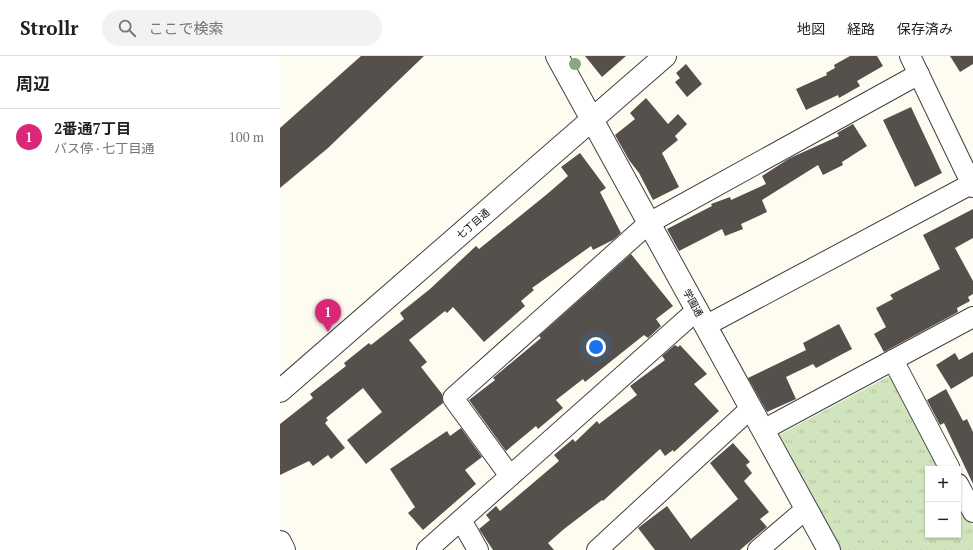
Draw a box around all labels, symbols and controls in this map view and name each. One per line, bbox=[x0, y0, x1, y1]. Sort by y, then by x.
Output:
search box bbox=[102, 10, 382, 46]
text: Strollr bbox=[20, 15, 78, 40]
icon: search bbox=[116, 17, 138, 39]
text: ここで検索 bbox=[148, 18, 223, 38]
text: 地図 bbox=[797, 19, 825, 38]
text: 経路 bbox=[847, 19, 875, 38]
text: 保存済み bbox=[897, 19, 953, 38]
text: 周辺 bbox=[16, 72, 50, 95]
text: 2番通7丁目 bbox=[54, 118, 131, 138]
text: 1 bbox=[25, 128, 33, 146]
text: 100 m bbox=[229, 128, 264, 146]
text: バス停 · 七丁目通 bbox=[54, 139, 154, 157]
street label: 七丁目通 bbox=[454, 206, 492, 242]
street label: 学園通 bbox=[680, 287, 706, 319]
pin: 1 bbox=[315, 299, 341, 332]
your location bbox=[586, 337, 606, 357]
map controls bbox=[925, 466, 961, 538]
button: + bbox=[925, 466, 961, 502]
button: − bbox=[925, 502, 961, 538]

